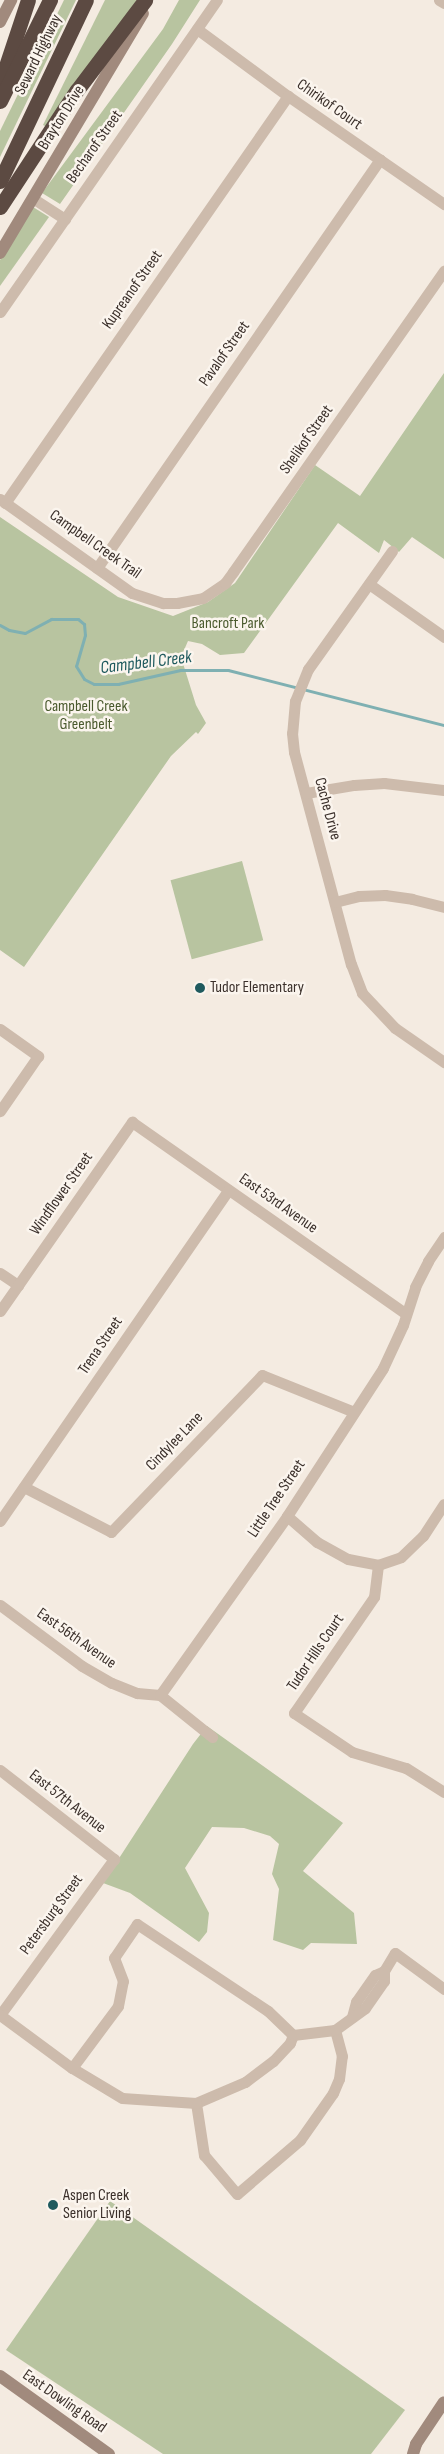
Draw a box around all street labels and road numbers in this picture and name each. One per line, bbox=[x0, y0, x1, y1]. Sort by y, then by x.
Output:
street label: Seward Highway bbox=[11, 12, 67, 98]
street label: Chirikof Court bbox=[293, 76, 365, 134]
street label: Brayton Drive bbox=[35, 82, 89, 154]
street label: Becharof Street bbox=[63, 107, 127, 187]
street label: Kupreanof Street bbox=[99, 247, 167, 333]
street label: Pavalof Street bbox=[196, 318, 254, 390]
street label: Shelikof Street bbox=[276, 402, 338, 478]
street label: Campbell Creek Trail bbox=[45, 506, 145, 584]
street label: Cache Drive bbox=[309, 776, 345, 842]
street label: Windflower Street bbox=[26, 1149, 98, 1239]
street label: East 53rd Avenue bbox=[235, 1170, 321, 1238]
street label: Trena Street bbox=[75, 1314, 127, 1378]
street label: Cindylee Lane bbox=[142, 1409, 208, 1475]
street label: Little Tree Street bbox=[244, 1457, 310, 1541]
street label: East 56th Avenue bbox=[33, 1605, 119, 1673]
street label: Tudor Hills Court bbox=[283, 1611, 349, 1695]
street label: East 57th Avenue bbox=[25, 1766, 109, 1838]
street label: Petersburg Street bbox=[16, 1871, 88, 1959]
street label: East Dowling Road bbox=[18, 2366, 110, 2438]

